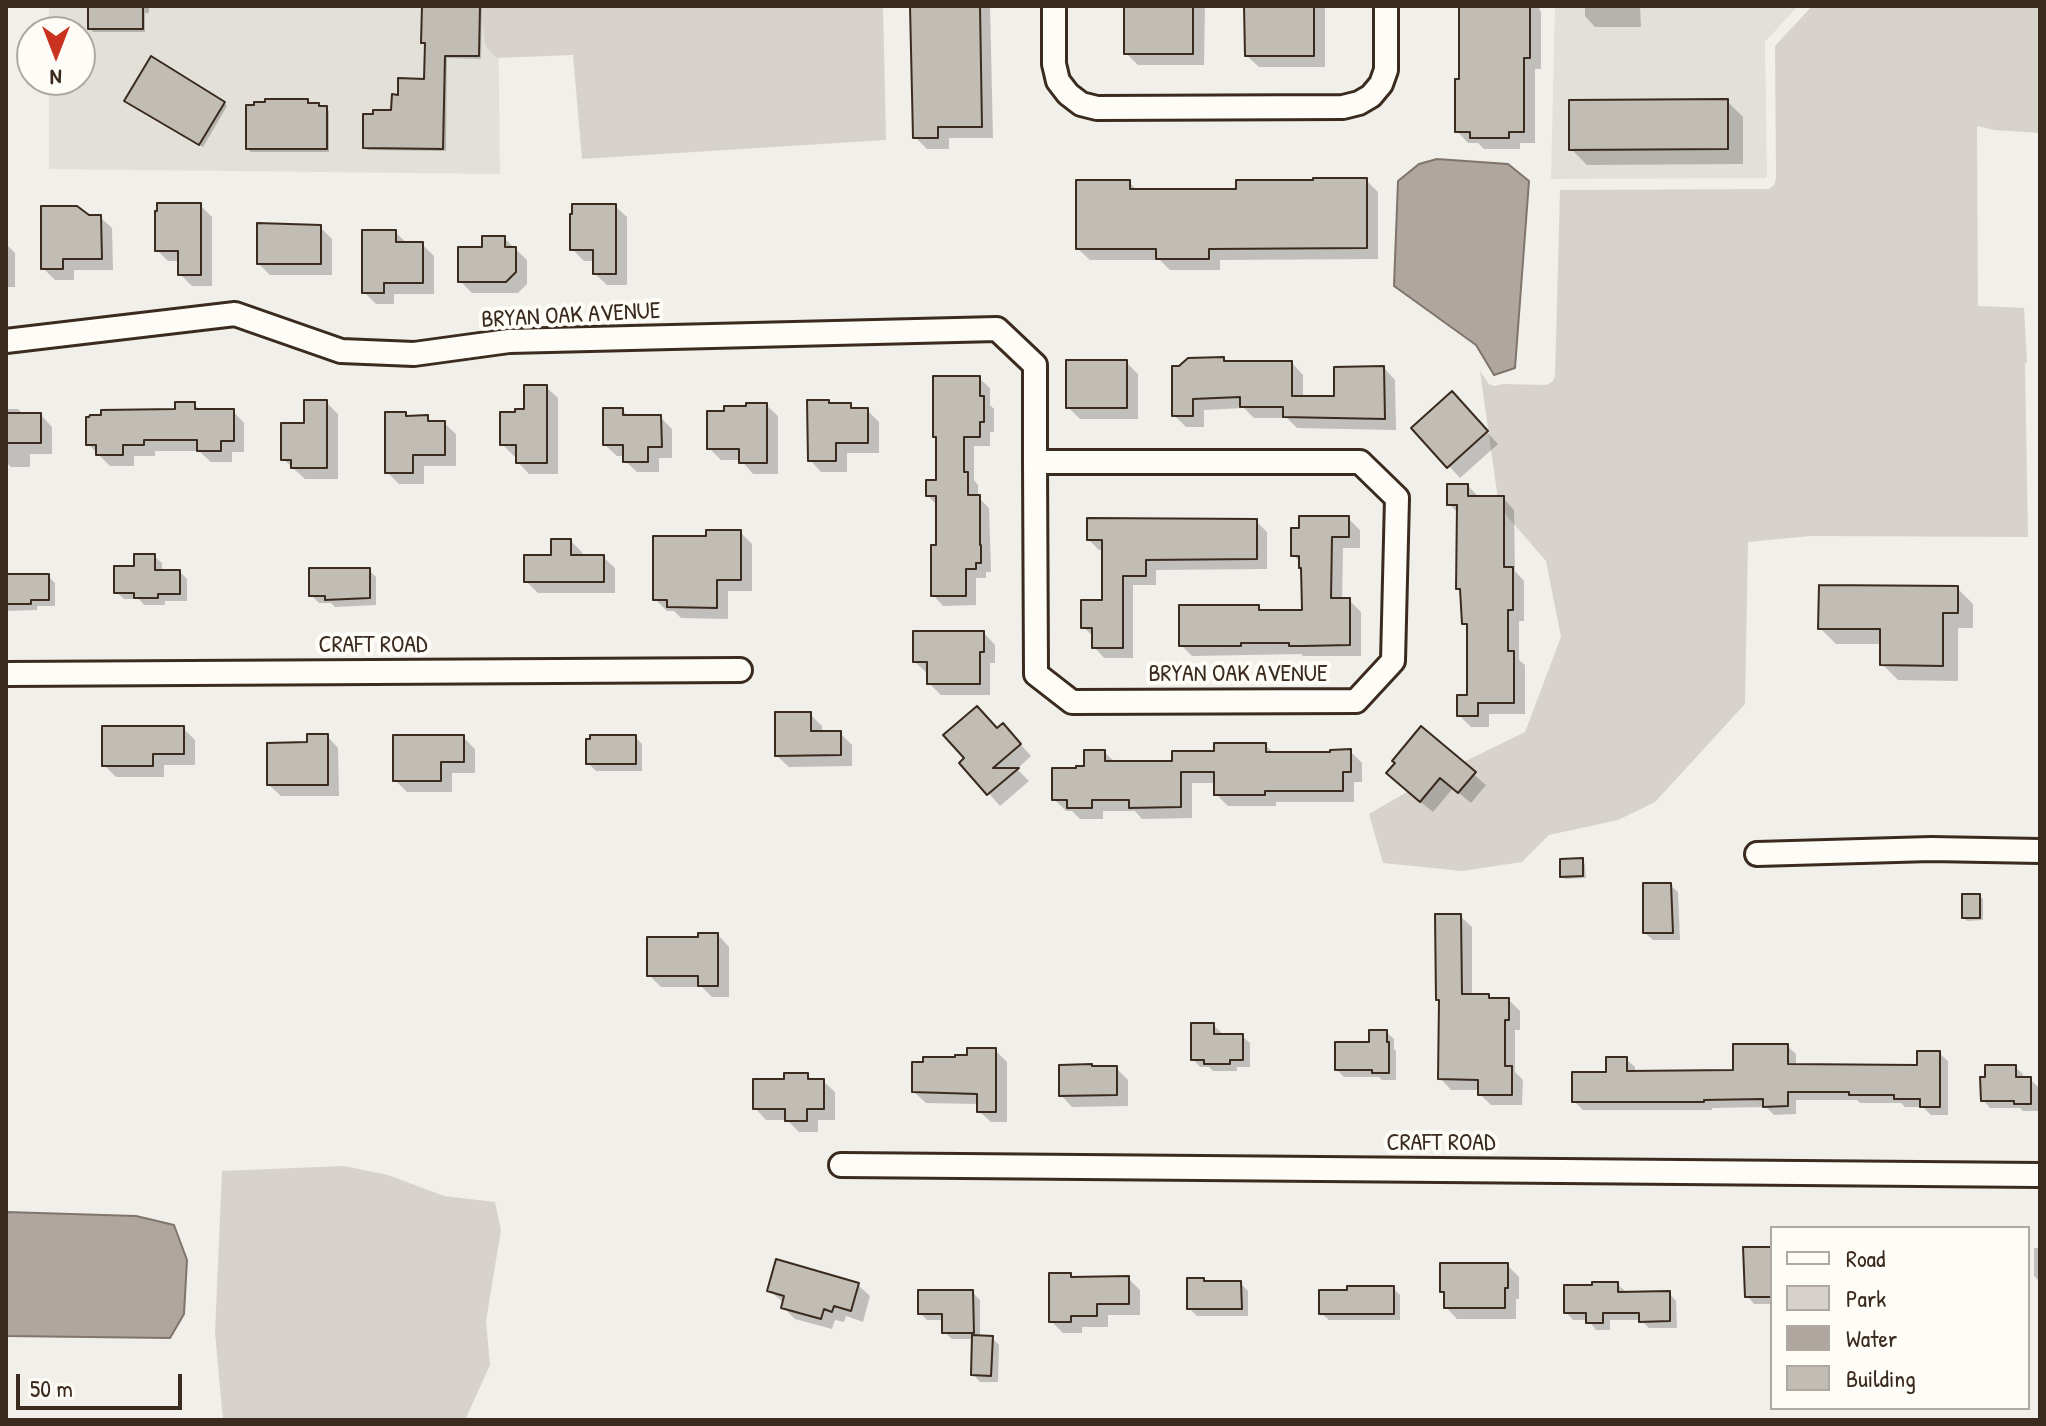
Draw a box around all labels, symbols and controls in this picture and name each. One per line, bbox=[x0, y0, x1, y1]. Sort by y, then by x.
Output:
north arrow bbox=[16, 16, 96, 96]
text: N bbox=[50, 63, 62, 93]
street label: BRYAN OAK AVENUE bbox=[481, 297, 661, 335]
street label: CRAFT ROAD bbox=[319, 632, 427, 660]
street label: BRYAN OAK AVENUE bbox=[1148, 661, 1328, 689]
street label: CRAFT ROAD bbox=[1387, 1130, 1495, 1158]
legend bbox=[1770, 1226, 2030, 1410]
text: Road bbox=[1846, 1242, 1885, 1274]
text: Park bbox=[1846, 1282, 1886, 1314]
text: Water bbox=[1846, 1322, 1897, 1354]
scale bar bbox=[20, 1358, 186, 1408]
text: Building bbox=[1846, 1362, 1916, 1394]
text: 50 m bbox=[30, 1372, 73, 1404]

